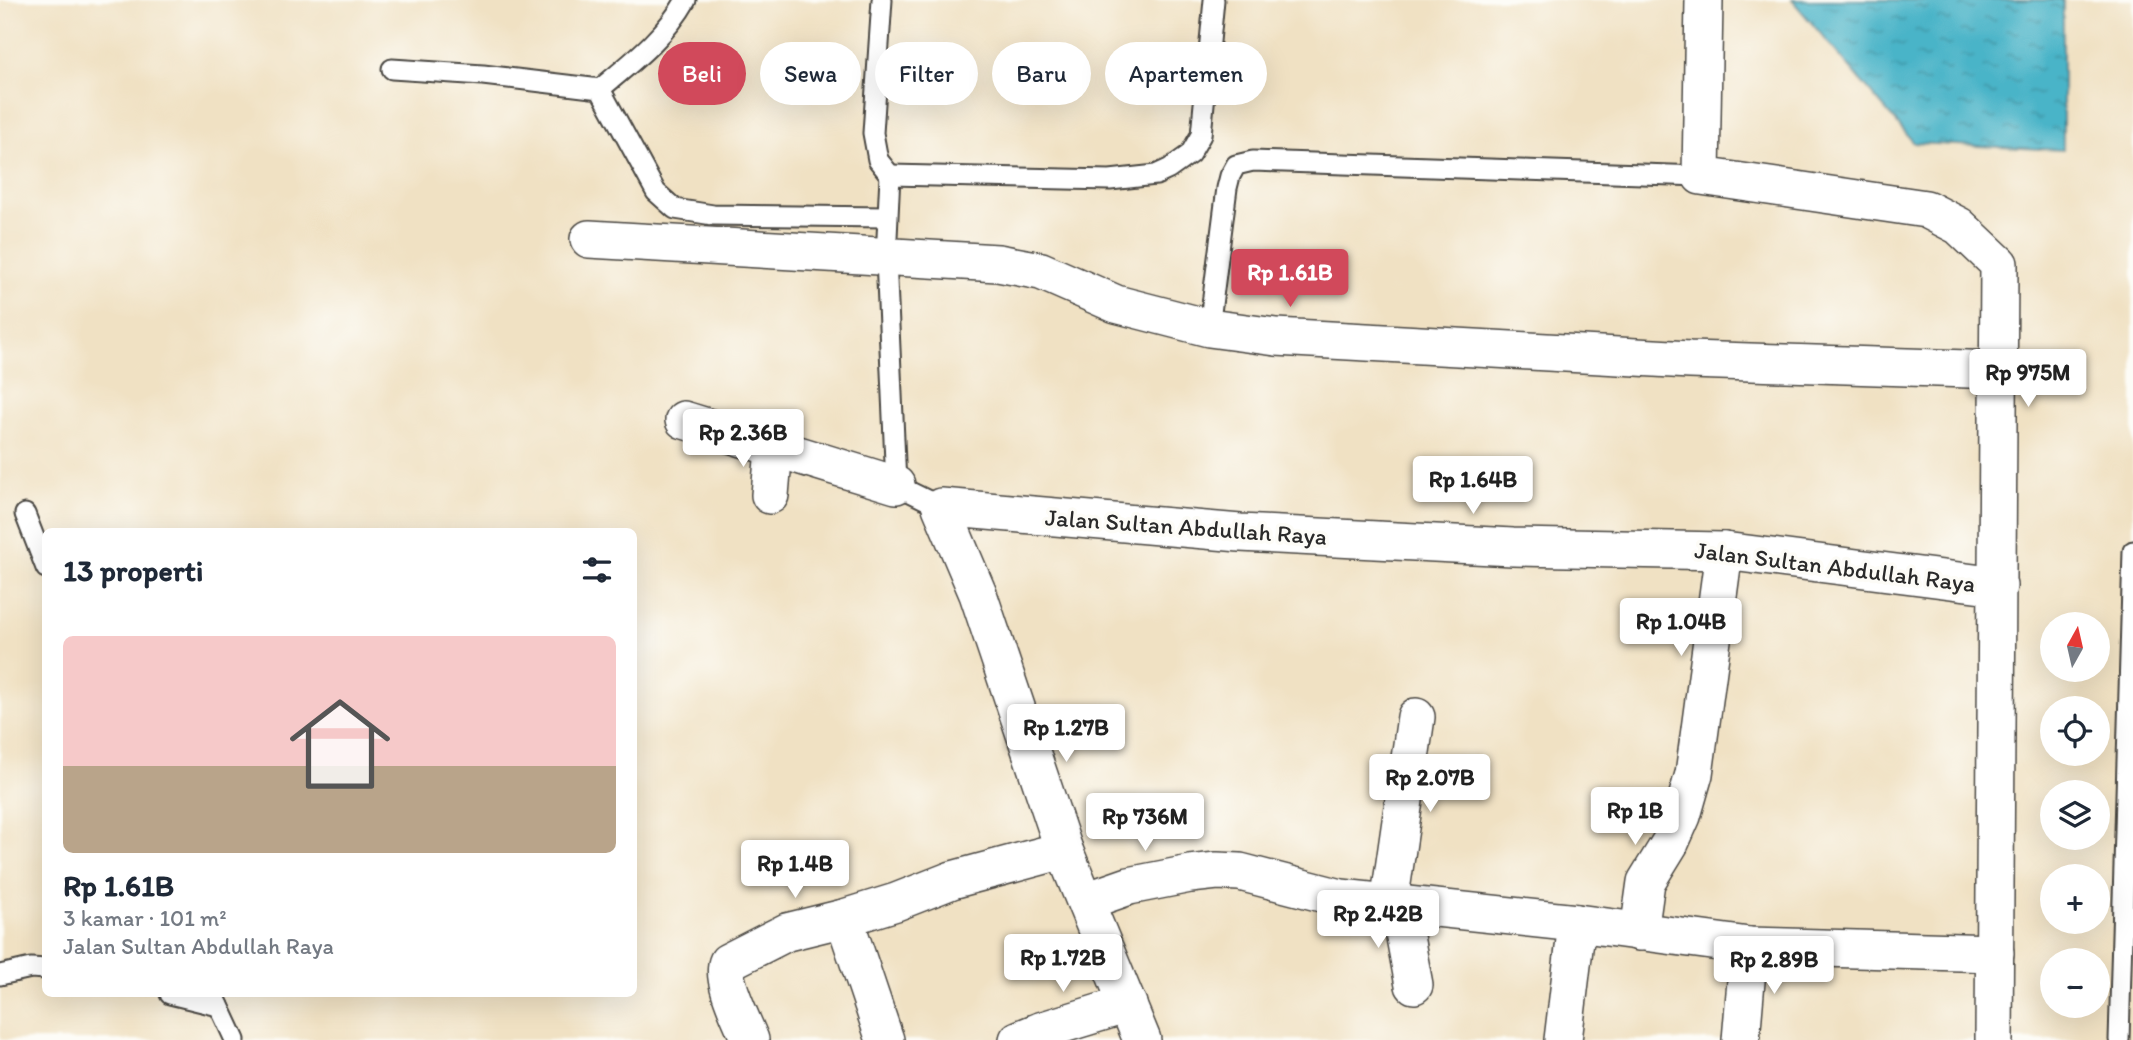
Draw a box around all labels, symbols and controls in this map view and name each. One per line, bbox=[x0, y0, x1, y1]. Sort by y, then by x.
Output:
chip: Beli bbox=[658, 42, 746, 105]
chip: Sewa bbox=[760, 42, 861, 105]
chip: Filter bbox=[875, 42, 978, 105]
chip: Baru bbox=[992, 42, 1091, 105]
chip: Apartemen bbox=[1105, 42, 1267, 105]
pin: Rp 1.61B bbox=[1218, 250, 1362, 309]
text: Rp 1.61B bbox=[1247, 258, 1333, 286]
pin: Rp 975M bbox=[1963, 350, 2093, 409]
text: Rp 975M bbox=[1985, 358, 2071, 386]
pin: Rp 2.36B bbox=[671, 410, 815, 469]
text: Rp 2.36B bbox=[699, 418, 787, 446]
pin: Rp 1.64B bbox=[1401, 456, 1545, 516]
text: Rp 1.64B bbox=[1429, 465, 1517, 493]
street label: Jalan Sultan Abdullah Raya bbox=[1044, 502, 1328, 551]
street label: Jalan Sultan Abdullah Raya bbox=[1693, 535, 1977, 598]
icon: filters bbox=[578, 551, 616, 589]
text: 13 properti bbox=[63, 552, 203, 589]
pin: Rp 1.04B bbox=[1609, 598, 1753, 658]
text: Rp 1.04B bbox=[1636, 607, 1726, 635]
north arrow bbox=[2040, 612, 2110, 682]
map controls bbox=[2040, 612, 2110, 1018]
icon: home bbox=[277, 681, 403, 807]
button: locate bbox=[2040, 696, 2110, 766]
pin: Rp 1.27B bbox=[994, 704, 1138, 764]
text: Rp 1.27B bbox=[1023, 713, 1109, 741]
pin: Rp 2.07B bbox=[1358, 754, 1502, 814]
text: Rp 2.07B bbox=[1385, 763, 1475, 791]
button: layers bbox=[2040, 780, 2110, 850]
pin: Rp 1B bbox=[1586, 788, 1684, 847]
pin: Rp 736M bbox=[1080, 794, 1210, 853]
text: Rp 1B bbox=[1607, 796, 1663, 824]
text: Rp 736M bbox=[1102, 802, 1188, 830]
pin: Rp 1.4B bbox=[730, 841, 860, 900]
text: Rp 1.4B bbox=[757, 849, 833, 877]
button: + bbox=[2040, 864, 2110, 934]
text: Rp 1.61B bbox=[63, 867, 174, 904]
pin: Rp 2.42B bbox=[1306, 890, 1450, 950]
text: Rp 2.42B bbox=[1333, 899, 1423, 927]
text: 3 kamar · 101 m² bbox=[63, 904, 227, 932]
text: Jalan Sultan Abdullah Raya bbox=[63, 932, 334, 960]
pin: Rp 1.72B bbox=[991, 934, 1135, 994]
pin: Rp 2.89B bbox=[1702, 936, 1846, 996]
text: Rp 1.72B bbox=[1020, 943, 1106, 971]
text: Rp 2.89B bbox=[1730, 945, 1818, 973]
button: − bbox=[2040, 948, 2110, 1018]

